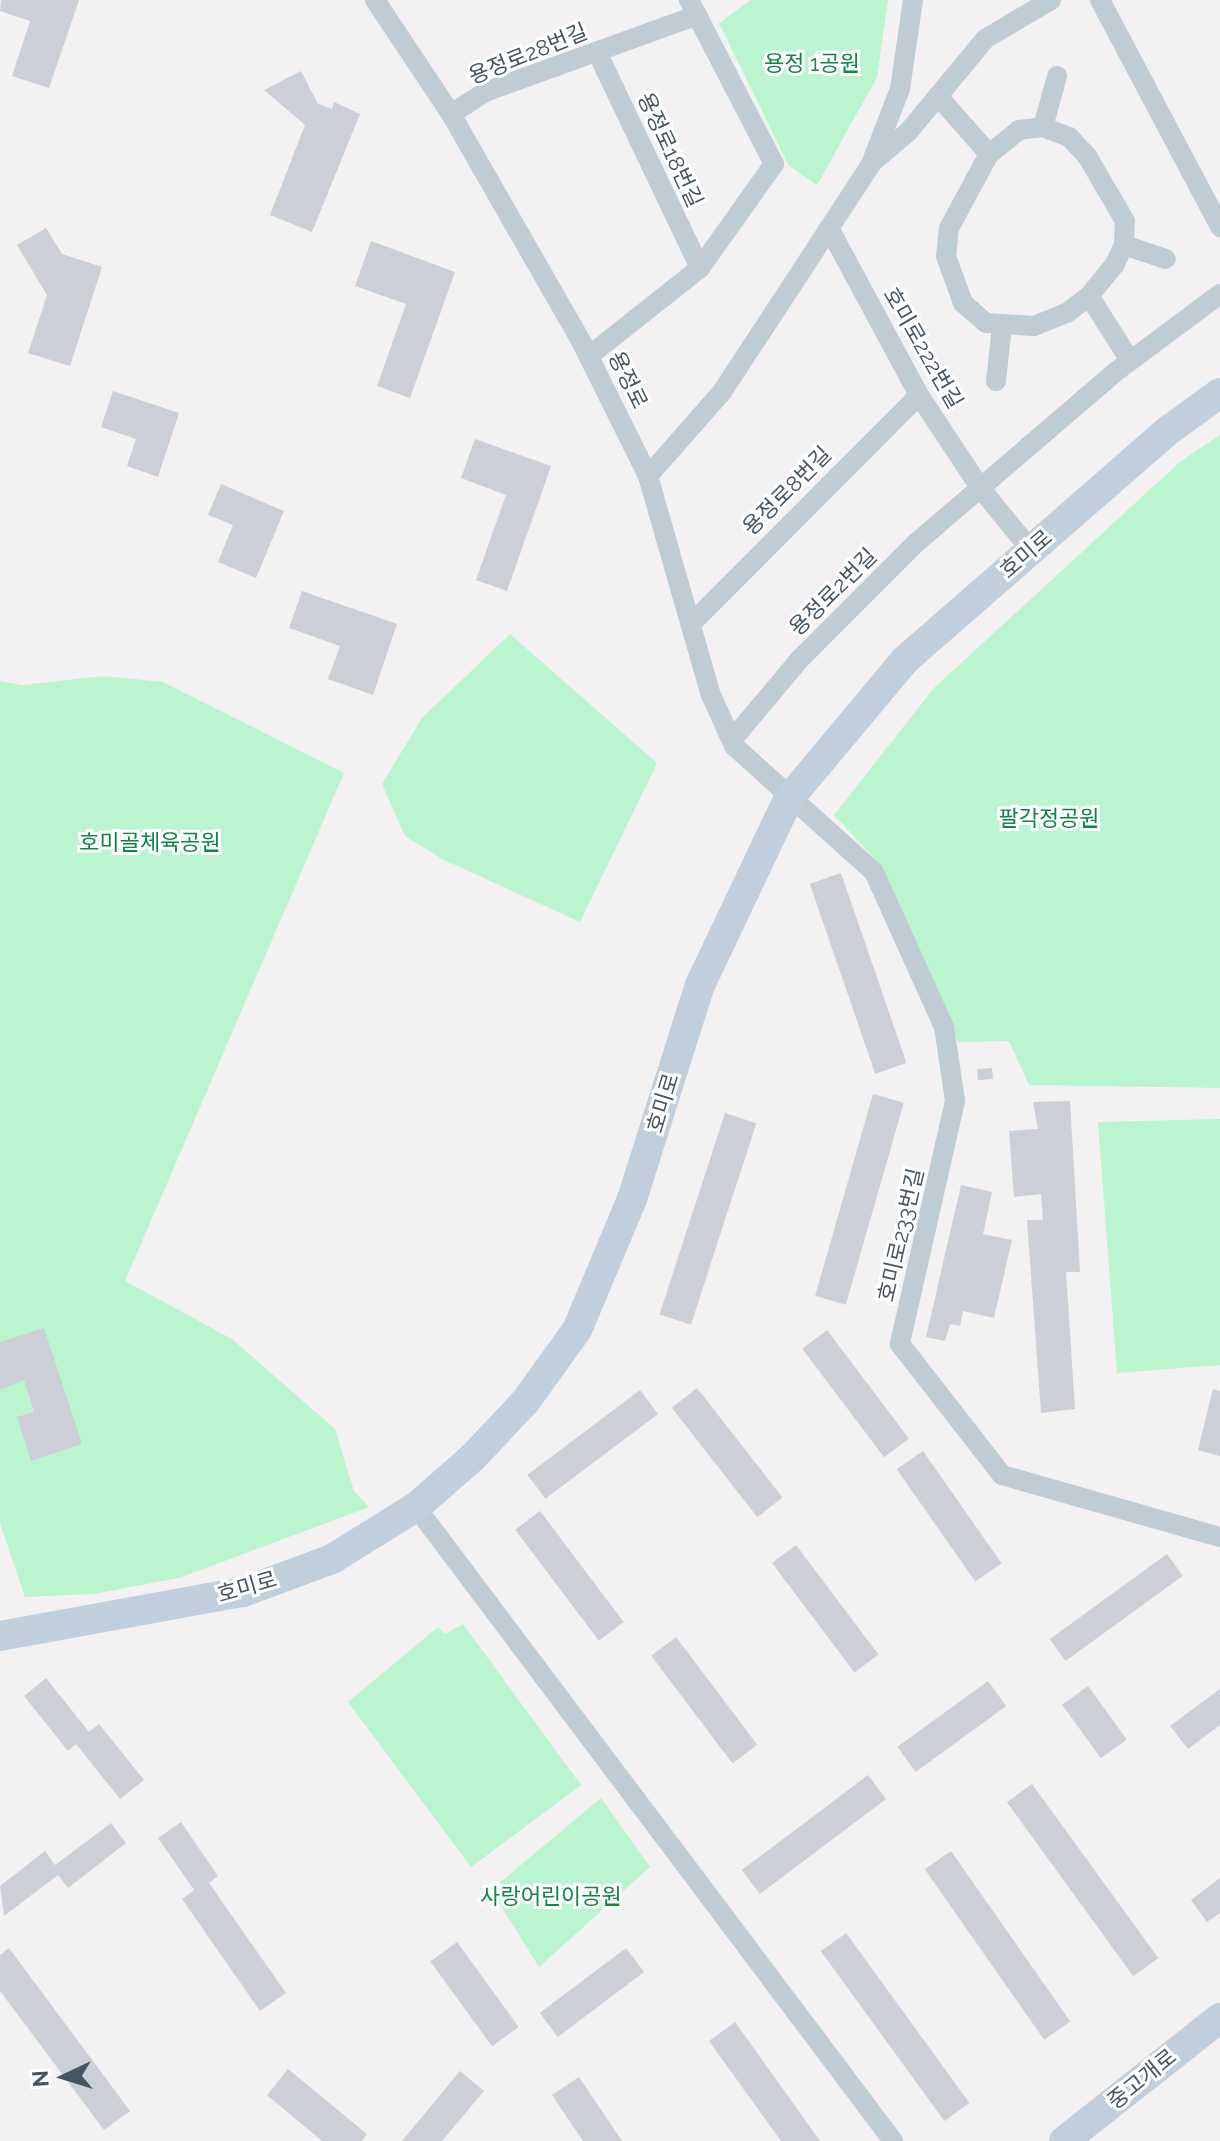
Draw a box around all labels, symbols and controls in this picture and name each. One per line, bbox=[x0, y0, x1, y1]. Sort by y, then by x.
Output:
street label: 용정로28번길 bbox=[465, 18, 591, 90]
park label: 용정 1공원 bbox=[764, 51, 860, 77]
street label: 용정로18번길 bbox=[632, 88, 708, 212]
street label: 호미로222번길 bbox=[878, 283, 968, 413]
street label: 용정로 bbox=[603, 347, 653, 413]
street label: 용정로8번길 bbox=[737, 441, 837, 541]
street label: 호미로 bbox=[994, 524, 1058, 584]
street label: 용정로2번길 bbox=[784, 543, 882, 641]
park label: 팔각정공원 bbox=[998, 806, 1100, 832]
park label: 호미골체육공원 bbox=[79, 830, 221, 856]
street label: 호미로 bbox=[642, 1070, 684, 1136]
street label: 호미로233번길 bbox=[873, 1166, 929, 1304]
street label: 호미로 bbox=[214, 1566, 280, 1608]
park label: 사랑어린이공원 bbox=[480, 1884, 622, 1910]
north arrow bbox=[24, 2037, 104, 2117]
street label: 중고개로 bbox=[1102, 2043, 1182, 2115]
text: N bbox=[27, 2069, 54, 2088]

